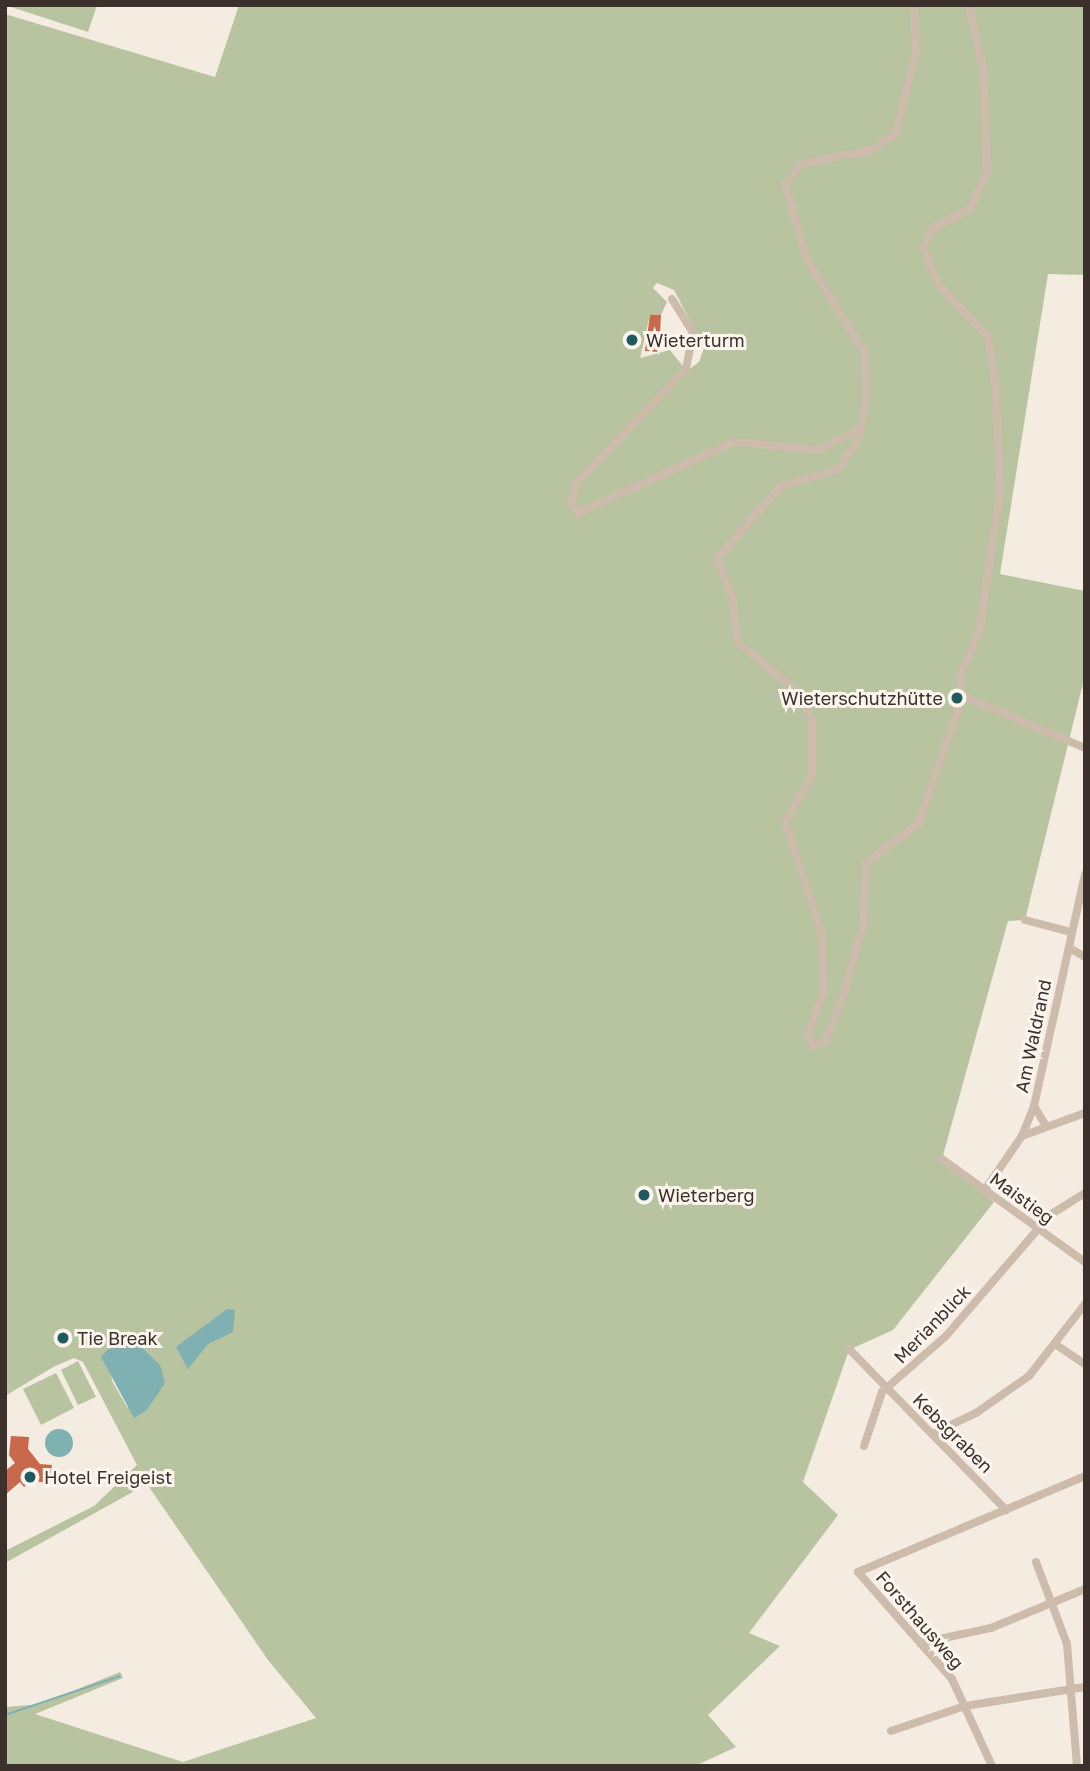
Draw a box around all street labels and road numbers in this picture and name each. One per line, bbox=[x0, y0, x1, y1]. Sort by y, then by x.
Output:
street label: Am Waldrand bbox=[1010, 978, 1056, 1094]
street label: Maistieg bbox=[986, 1168, 1058, 1228]
street label: Merianblick bbox=[889, 1280, 975, 1368]
street label: Kebsgraben bbox=[909, 1389, 997, 1477]
street label: Forsthausweg bbox=[872, 1567, 968, 1673]

